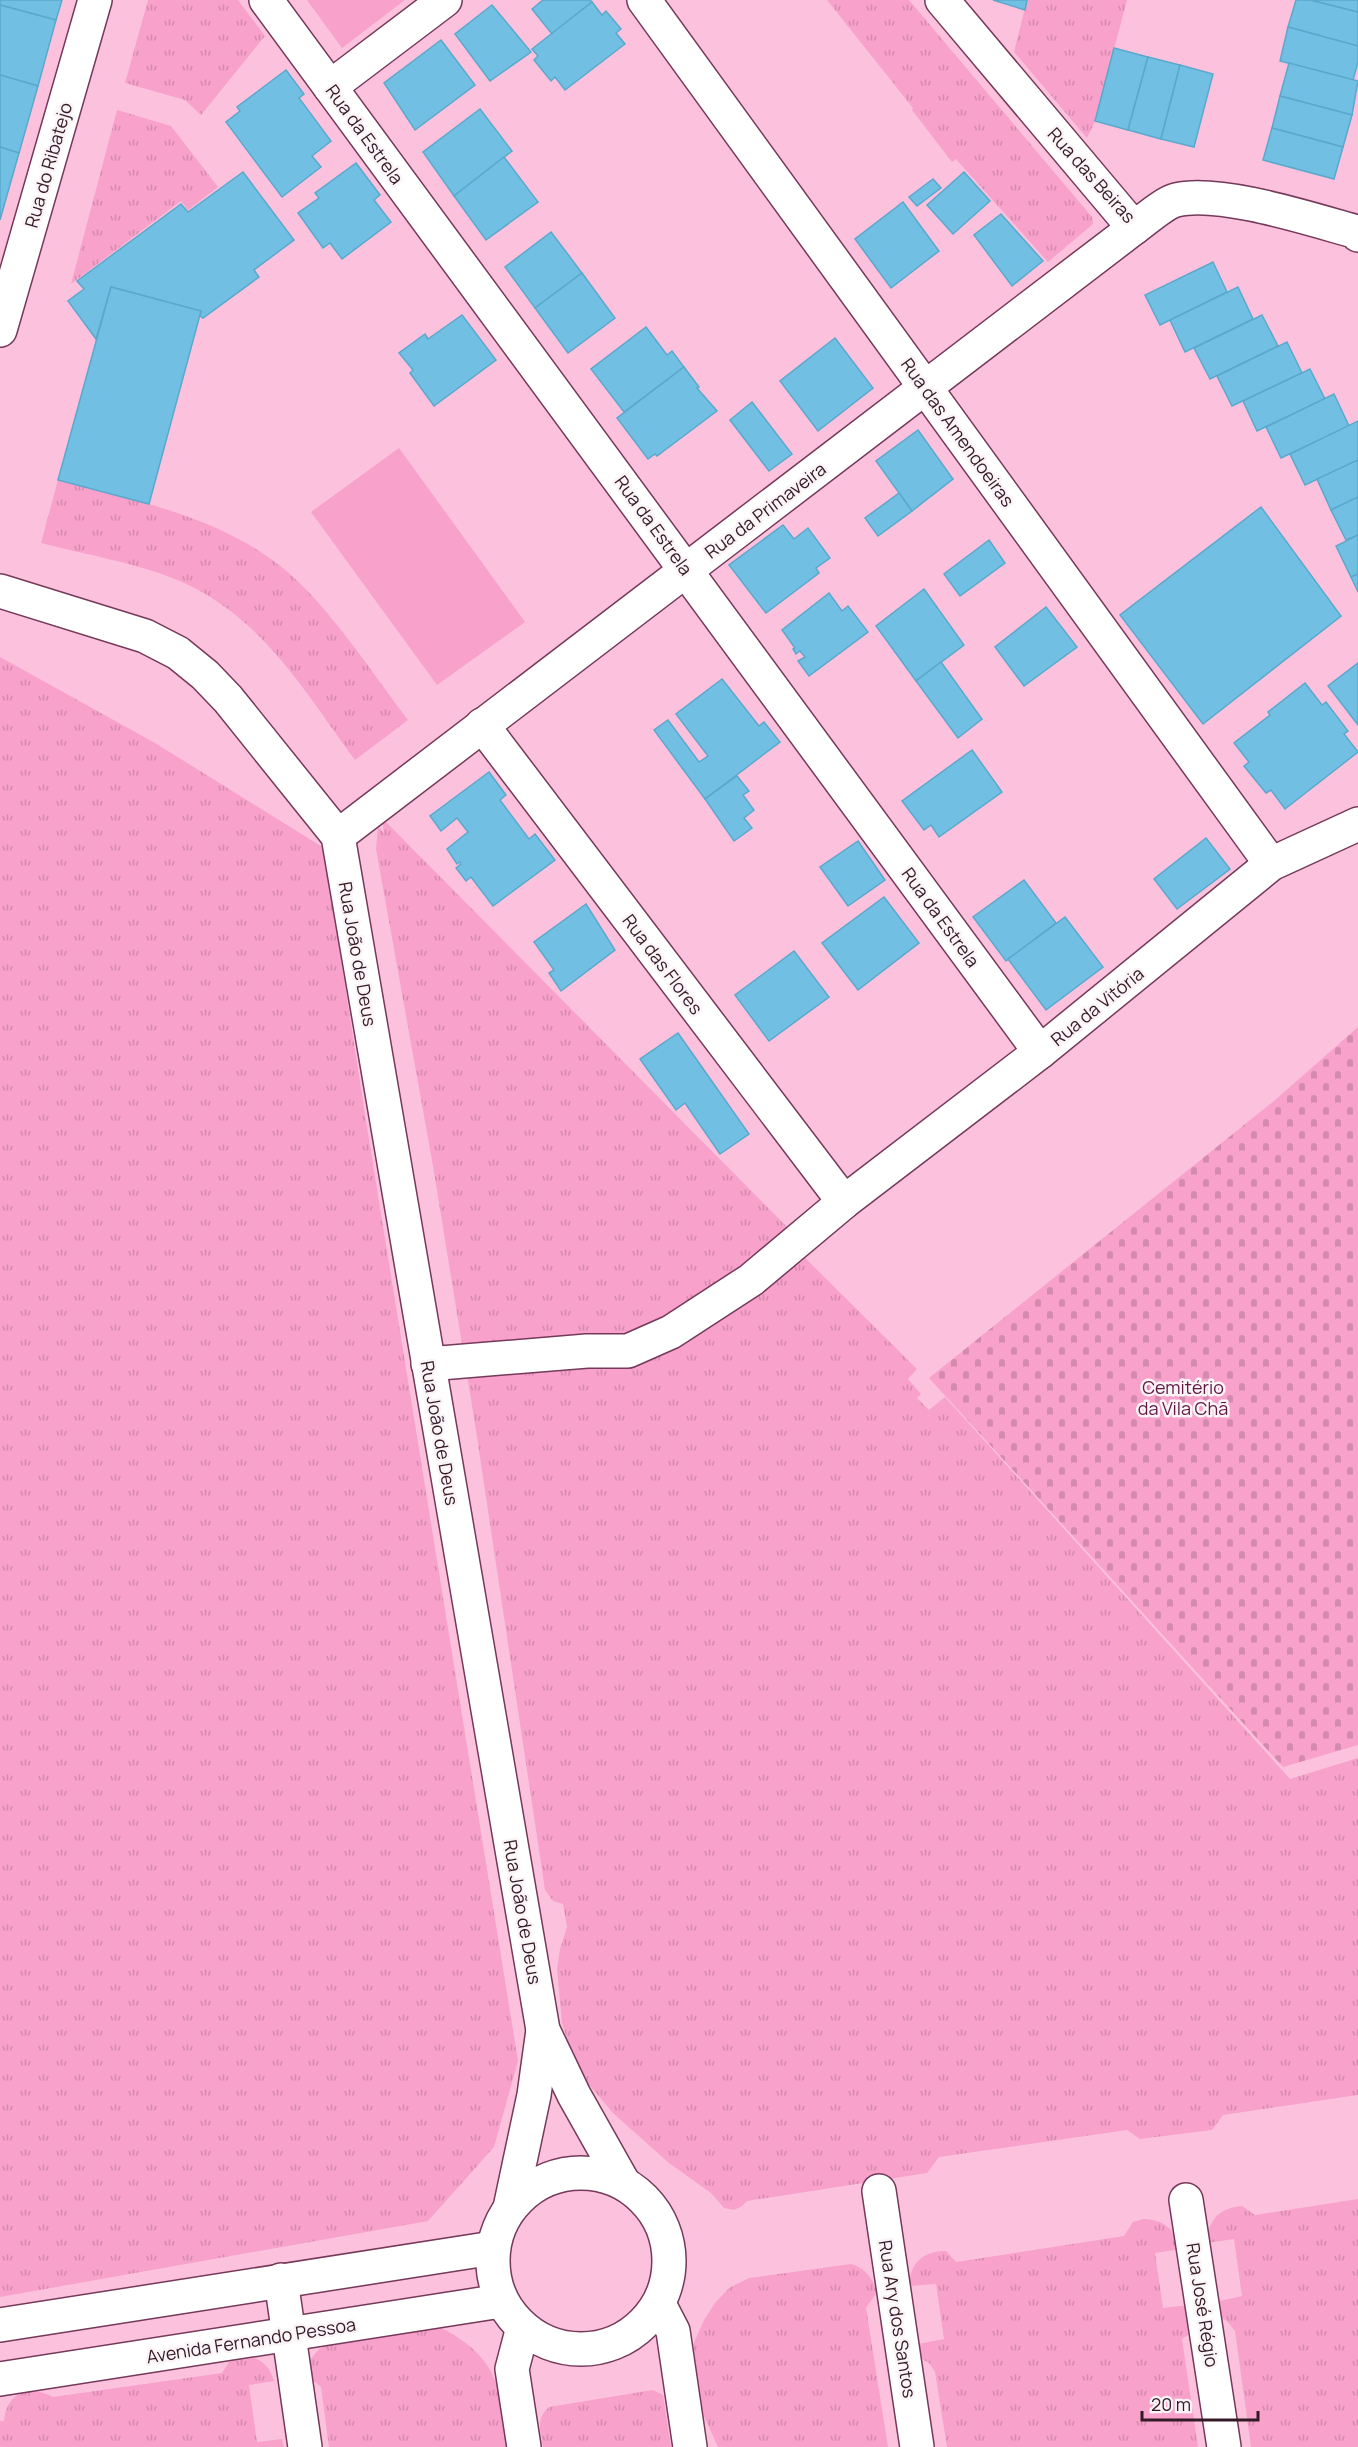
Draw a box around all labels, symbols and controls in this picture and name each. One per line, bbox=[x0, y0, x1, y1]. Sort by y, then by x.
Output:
street label: Rua da Estrela bbox=[321, 79, 409, 189]
street label: Rua do Ribatejo bbox=[19, 100, 77, 230]
street label: Rua das Beiras bbox=[1043, 122, 1141, 228]
street label: Rua das Amendoeiras bbox=[896, 353, 1020, 511]
street label: Rua da Primaveira bbox=[699, 456, 831, 564]
street label: Rua da Estrela bbox=[610, 470, 698, 580]
street label: Rua da Estrela bbox=[897, 862, 985, 972]
street label: Rua João de Deus bbox=[333, 880, 383, 1028]
street label: Rua das Flores bbox=[617, 909, 709, 1019]
street label: Rua da Vitória bbox=[1046, 961, 1148, 1051]
street label: Rua João de Deus bbox=[415, 1359, 465, 1507]
park label: Cemitério da Vila Chã bbox=[1138, 1375, 1228, 1420]
street label: Rua João de Deus bbox=[498, 1838, 548, 1986]
street label: Rua Ary dos Santos bbox=[874, 2238, 922, 2400]
street label: Rua José Régio bbox=[1181, 2241, 1225, 2369]
street label: Avenida Fernando Pessoa bbox=[145, 2312, 357, 2368]
scale bar bbox=[1142, 2384, 1258, 2422]
text: 20 m bbox=[1151, 2392, 1191, 2416]

